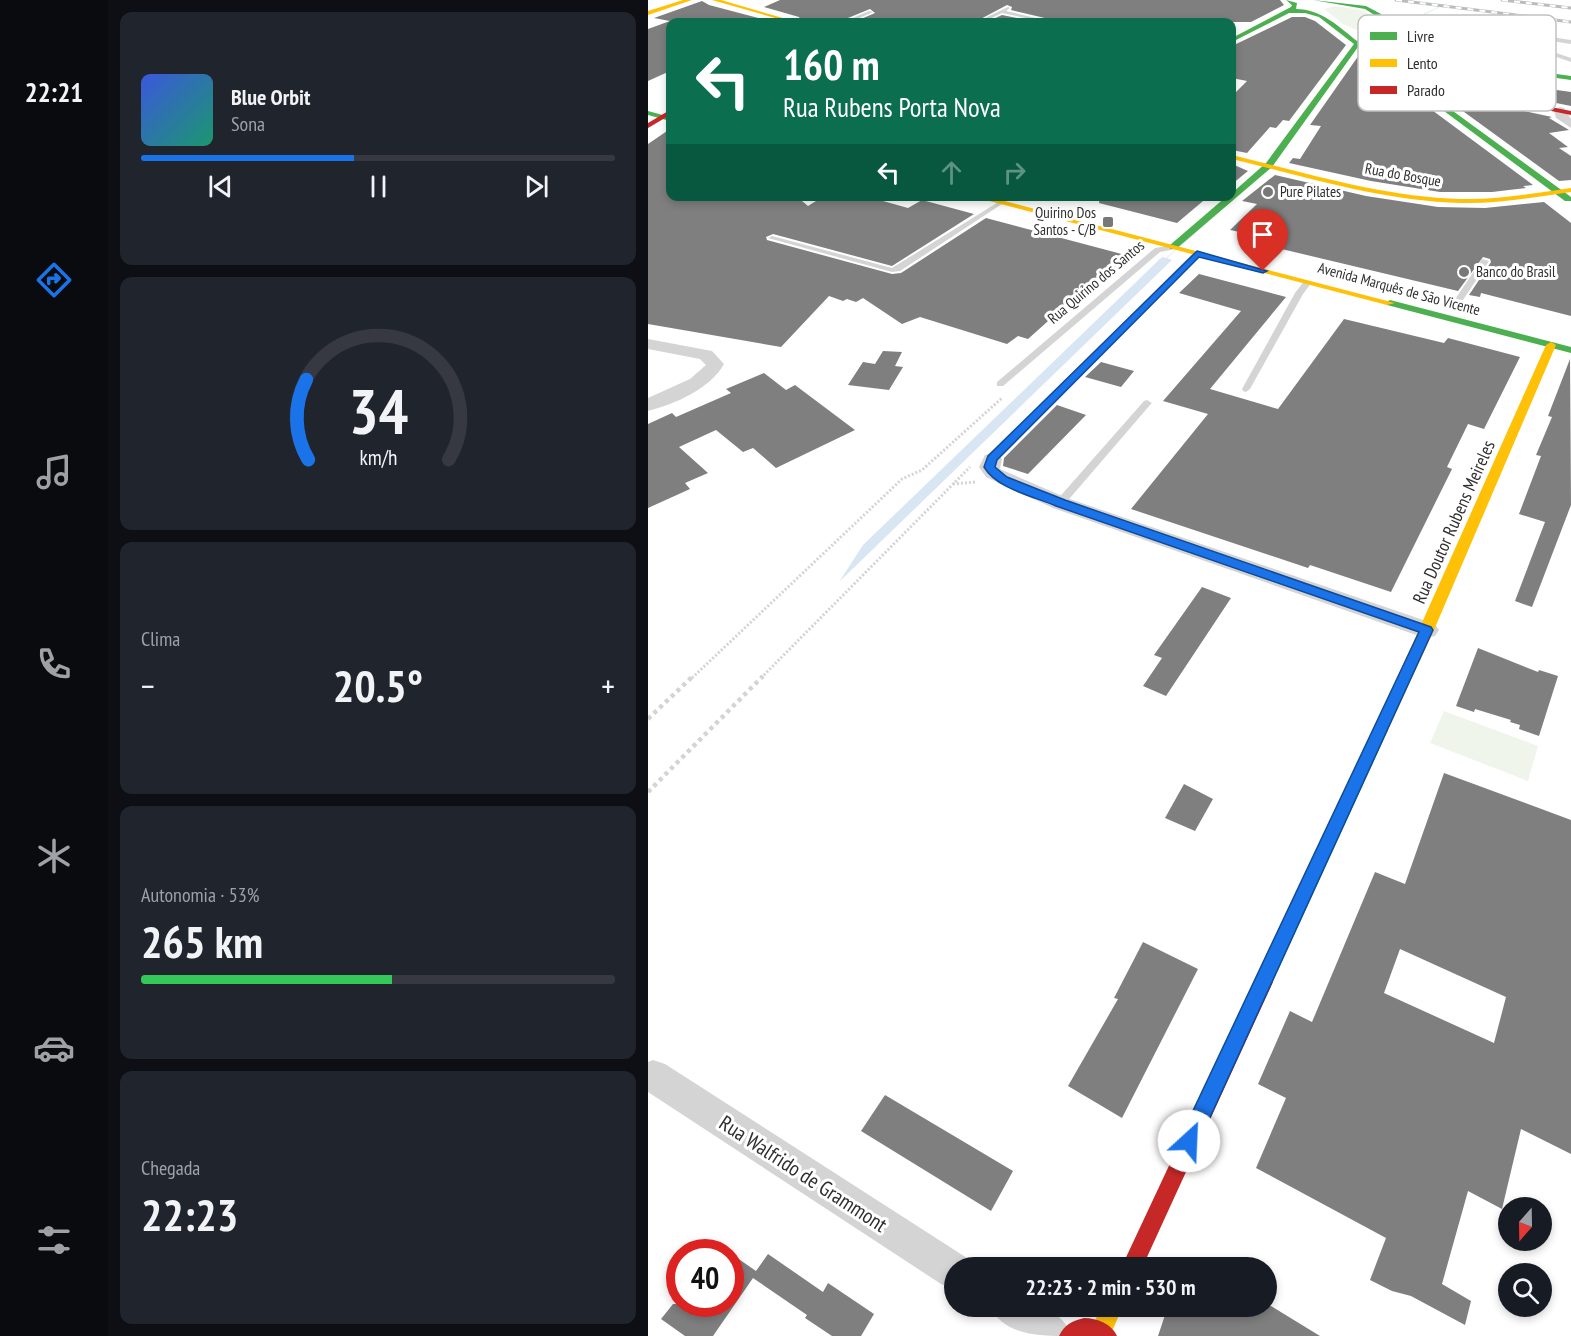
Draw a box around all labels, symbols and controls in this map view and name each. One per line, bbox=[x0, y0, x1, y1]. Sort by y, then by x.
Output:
legend bbox=[1358, 15, 1556, 111]
text: Livre bbox=[1407, 26, 1434, 46]
text: 160 m bbox=[783, 37, 880, 92]
icon: left bbox=[684, 42, 762, 120]
text: Lento bbox=[1407, 53, 1438, 73]
text: 22:21 bbox=[25, 75, 83, 109]
text: Parado bbox=[1407, 80, 1445, 100]
text: Blue Orbit bbox=[231, 83, 310, 111]
text: Rua Rubens Porta Nova bbox=[783, 90, 1001, 124]
text: Sona bbox=[231, 111, 265, 137]
icon: left bbox=[872, 156, 905, 189]
icon: ahead bbox=[935, 156, 968, 189]
icon: right bbox=[998, 156, 1031, 189]
street label: Rua do Bosque bbox=[1364, 158, 1443, 191]
icon: previous bbox=[204, 170, 237, 203]
icon: pause bbox=[362, 170, 395, 203]
icon: next bbox=[520, 170, 553, 203]
place label: Pure Pilates bbox=[1280, 182, 1341, 201]
marker: Pure Pilates bbox=[1261, 185, 1275, 199]
place label: Quirino Dos Santos - C/B bbox=[1033, 203, 1096, 239]
pin bbox=[1237, 209, 1288, 271]
marker: Quirino Dos Santos - C/B bbox=[1101, 215, 1115, 229]
icon: arrive bbox=[1246, 218, 1279, 251]
street label: Rua Quirino dos Santos bbox=[1043, 236, 1148, 328]
street label: Avenida Marquês de São Vicente bbox=[1316, 258, 1482, 319]
icon: directions bbox=[33, 259, 75, 301]
place label: Banco do Brasil bbox=[1476, 262, 1556, 281]
marker: Banco do Brasil bbox=[1457, 265, 1471, 279]
text: 34 bbox=[348, 370, 408, 451]
street label: Rua Doutor Rubens Meireles bbox=[1407, 437, 1500, 607]
text: km/h bbox=[359, 444, 397, 472]
icon: music bbox=[33, 451, 75, 493]
text: Clima bbox=[141, 626, 180, 652]
icon: phone bbox=[33, 643, 75, 685]
text: 20.5° bbox=[333, 656, 423, 714]
text: − bbox=[141, 664, 155, 707]
text: + bbox=[601, 664, 615, 707]
icon: climate bbox=[33, 835, 75, 877]
text: Autonomia · 53% bbox=[141, 882, 259, 908]
text: 265 km bbox=[141, 912, 263, 970]
icon: car bbox=[33, 1027, 75, 1069]
street label: Rua Walfrido de Grammont bbox=[714, 1109, 893, 1238]
position arrow bbox=[1157, 1109, 1221, 1173]
text: Chegada bbox=[141, 1155, 200, 1181]
text: 22:23 bbox=[141, 1185, 238, 1243]
north arrow bbox=[1498, 1197, 1552, 1251]
map controls bbox=[1498, 1197, 1552, 1317]
icon: filters bbox=[33, 1219, 75, 1261]
speed limit sign: 40 bbox=[666, 1239, 744, 1317]
button: search bbox=[1498, 1263, 1552, 1317]
text: 22:23 · 2 min · 530 m bbox=[1025, 1273, 1196, 1301]

